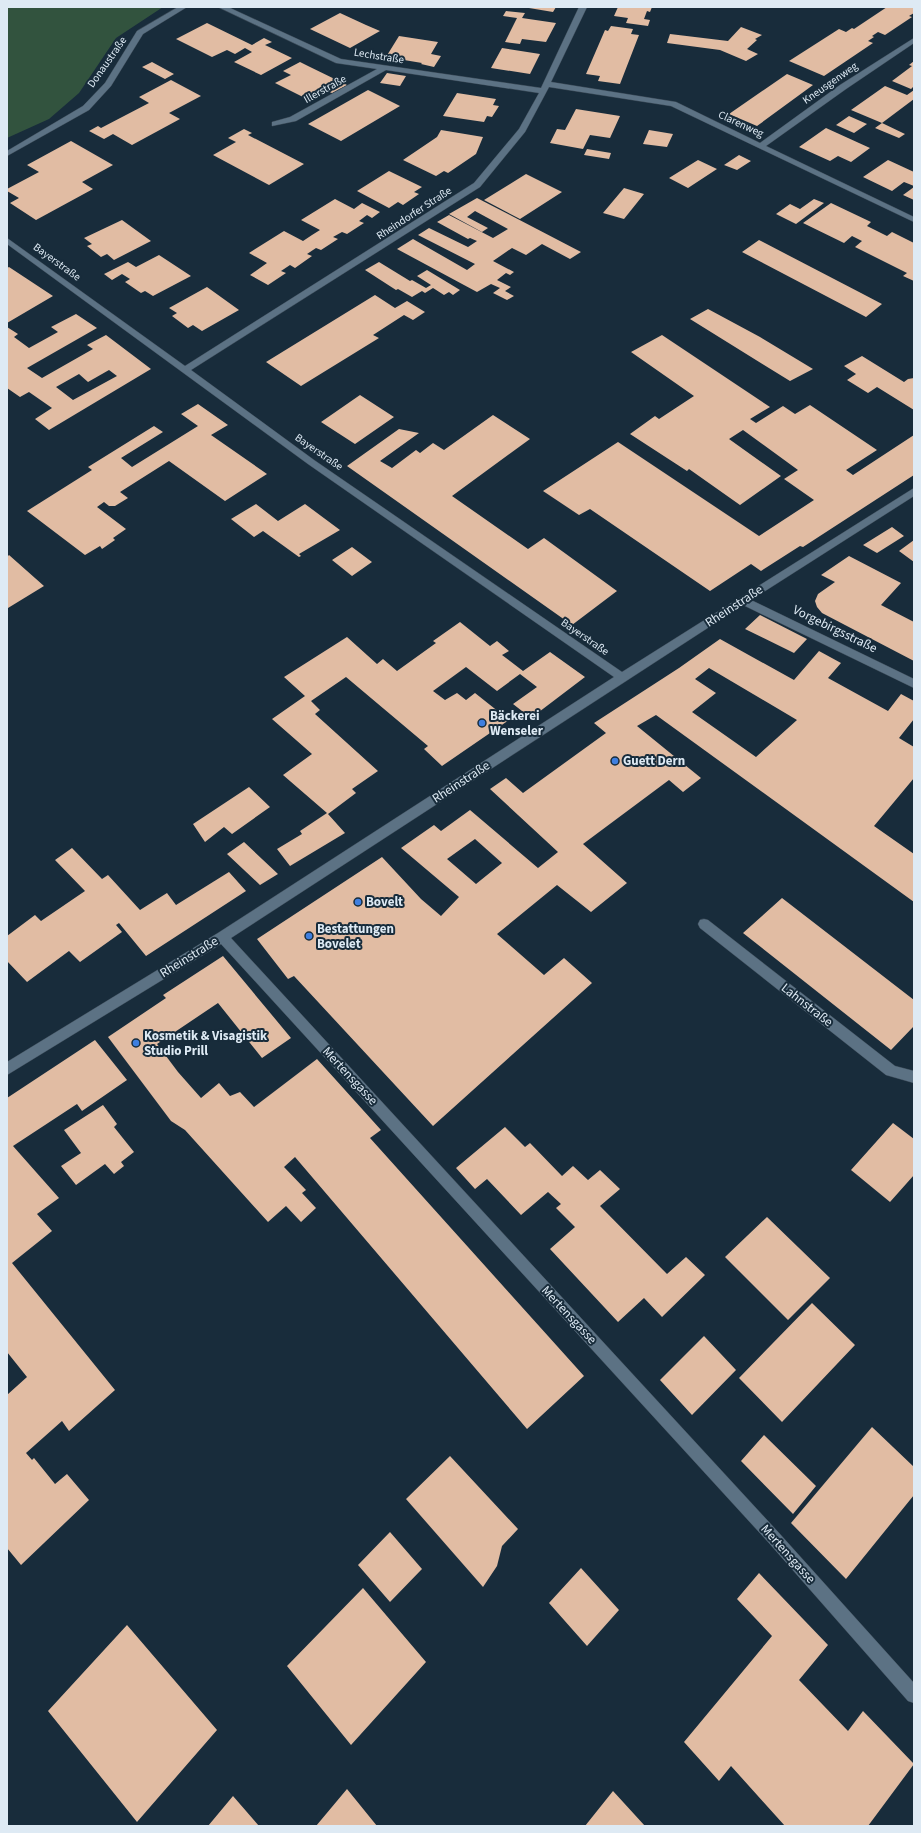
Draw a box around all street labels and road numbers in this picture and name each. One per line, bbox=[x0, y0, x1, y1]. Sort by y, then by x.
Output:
street label: Donaustraße bbox=[84, 33, 130, 91]
street label: Lechstraße bbox=[353, 45, 406, 67]
street label: Kneusgenweg bbox=[799, 58, 861, 108]
street label: Illerstraße bbox=[301, 71, 350, 107]
street label: Clarenweg bbox=[716, 107, 767, 141]
street label: Rheindorfer Straße bbox=[373, 183, 455, 243]
street label: Bayerstraße bbox=[30, 240, 84, 285]
street label: Bayerstraße bbox=[292, 430, 346, 474]
street label: Rheinstraße bbox=[702, 581, 766, 631]
street label: Vorgebirgsstraße bbox=[790, 601, 880, 657]
street label: Bayerstraße bbox=[558, 615, 612, 659]
street label: Rheinstraße bbox=[429, 757, 493, 807]
street label: Rheinstraße bbox=[156, 932, 222, 982]
street label: Lahnstraße bbox=[777, 979, 837, 1031]
street label: Mertensgasse bbox=[318, 1043, 382, 1109]
street label: Mertensgasse bbox=[537, 1282, 601, 1348]
street label: Mertensgasse bbox=[757, 1521, 819, 1587]

